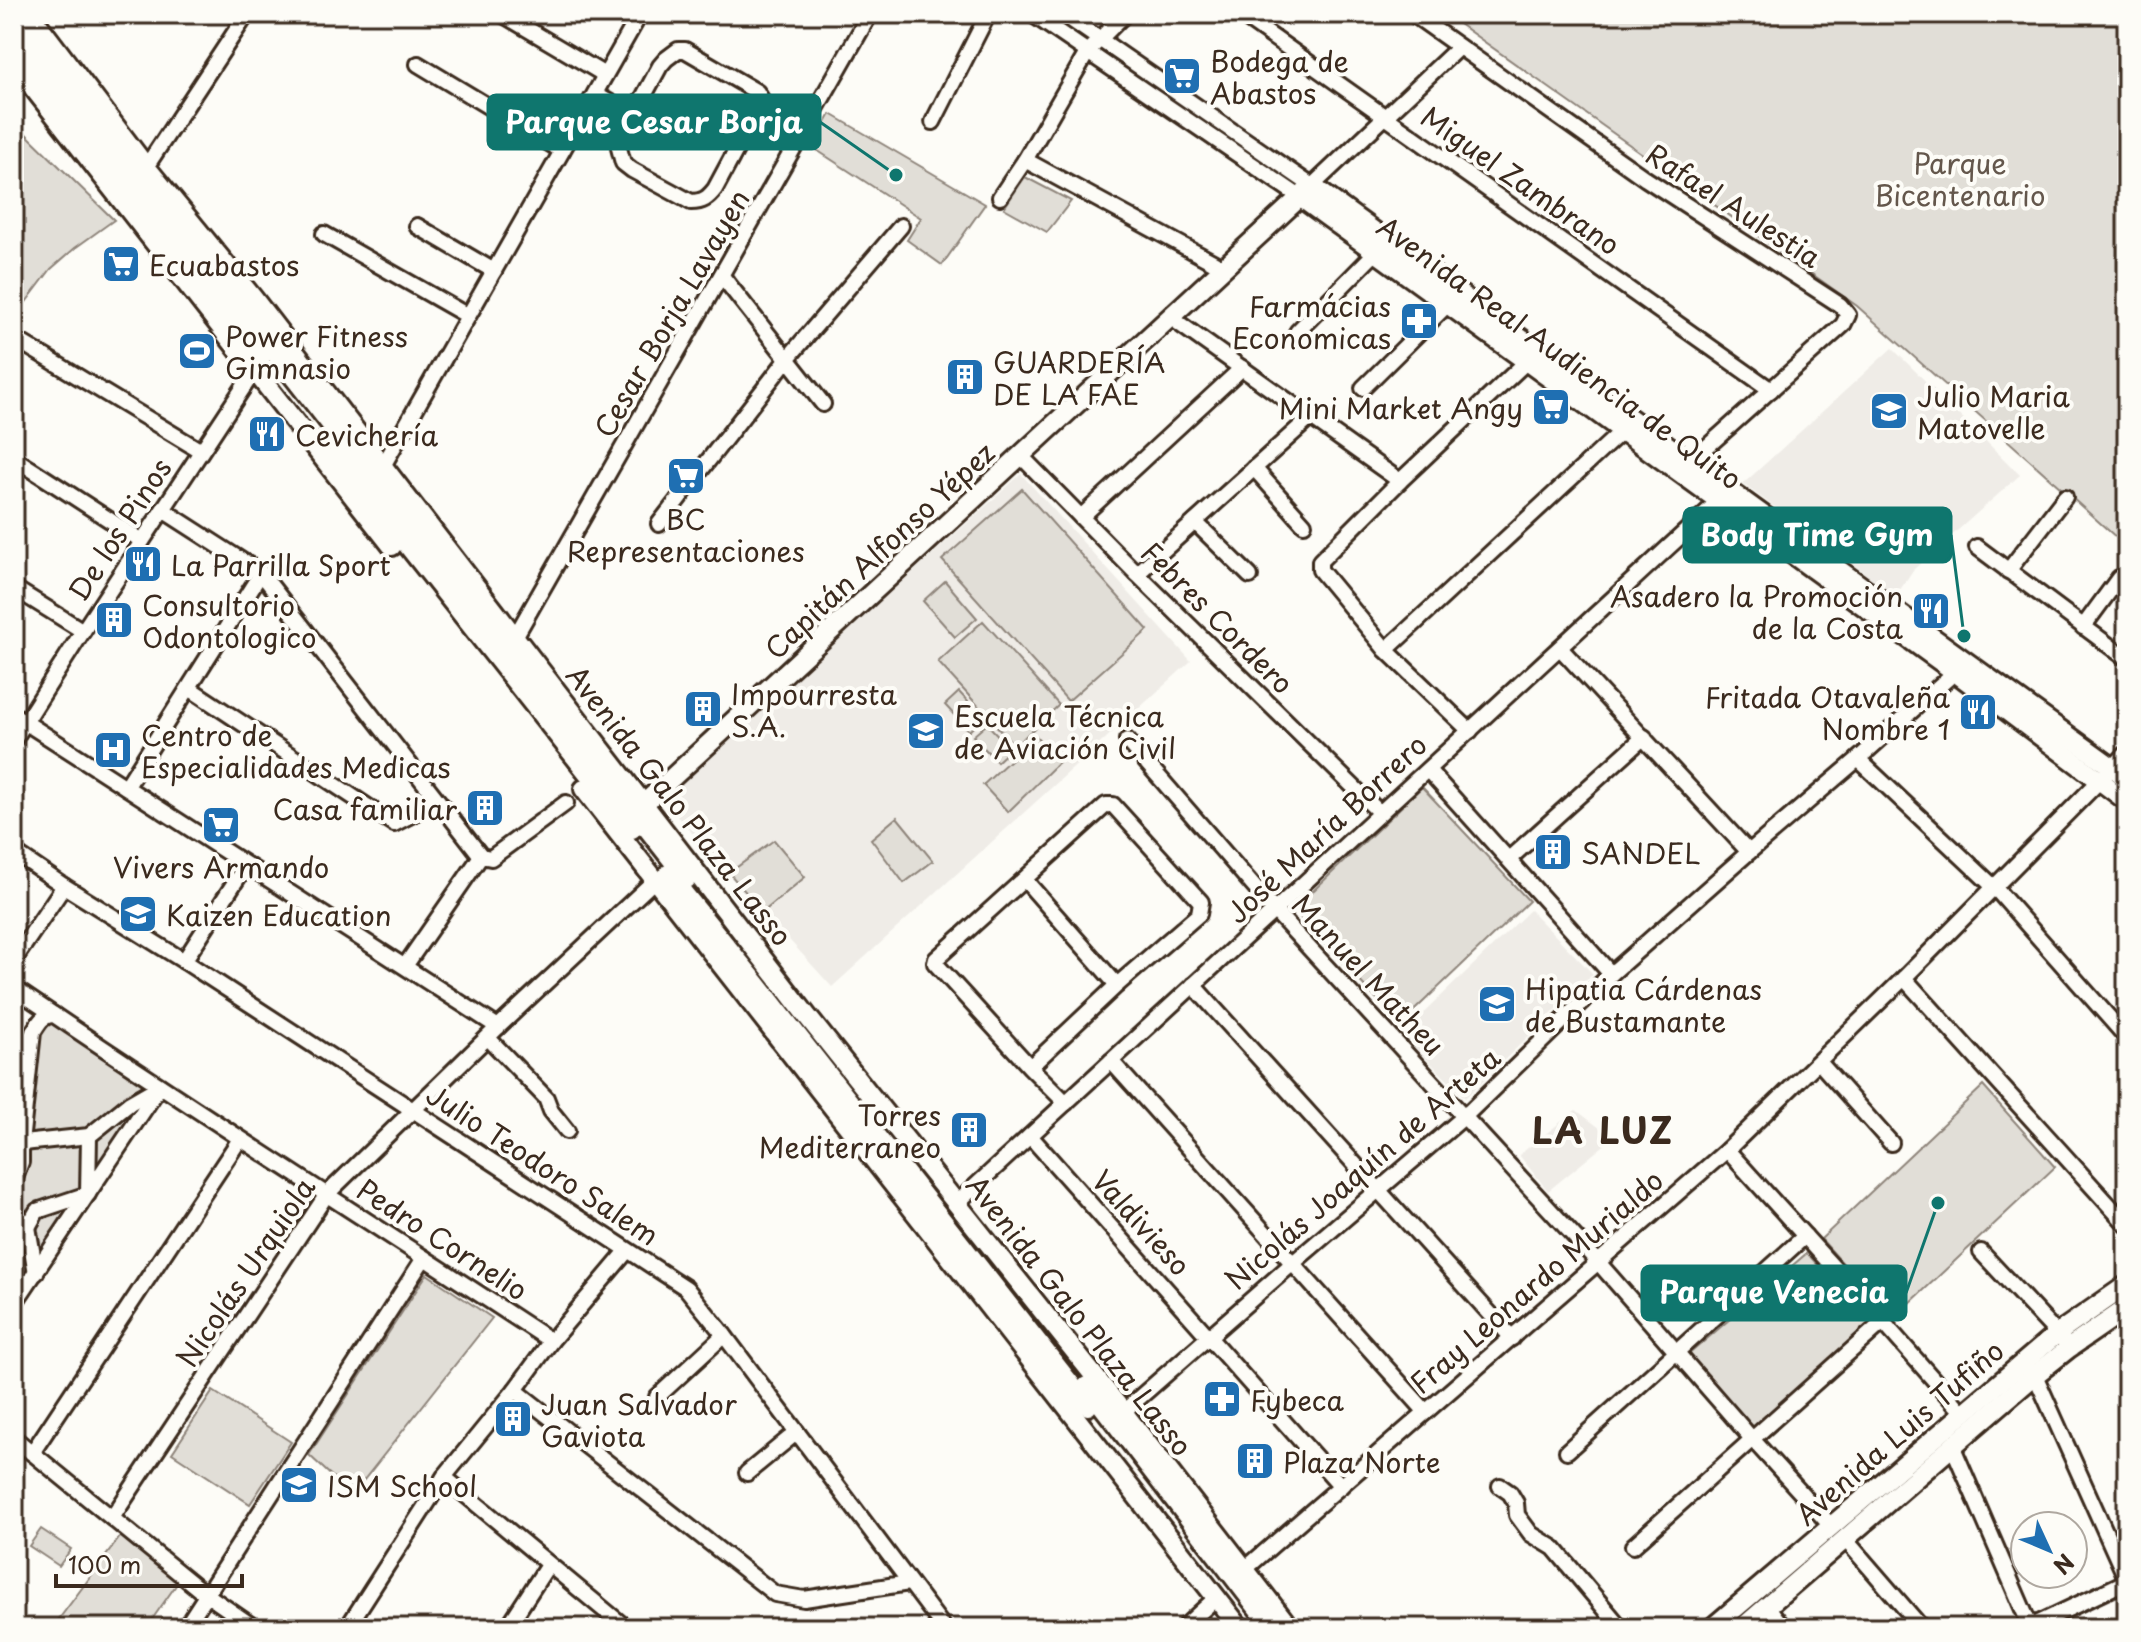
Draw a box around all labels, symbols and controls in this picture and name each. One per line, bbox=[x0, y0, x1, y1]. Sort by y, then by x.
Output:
place label: Bodega de Abastos bbox=[1210, 39, 1349, 114]
supermarket icon: Bodega de Abastos bbox=[1161, 55, 1203, 97]
callout: Parque Cesar Borja bbox=[488, 95, 820, 149]
street label: Miguel Zambrano bbox=[1413, 95, 1629, 265]
text: Parque Cesar Borja bbox=[505, 98, 803, 143]
street label: Rafael Aulestia bbox=[1638, 132, 1831, 278]
park label: Parque Bicentenario bbox=[1874, 141, 2046, 216]
street label: Cesar Borja Lavayen bbox=[582, 181, 760, 445]
street label: Avenida Real Audiencia de Quito bbox=[1369, 205, 1751, 499]
supermarket icon: Ecuabastos bbox=[100, 243, 142, 285]
place label: Ecuabastos bbox=[149, 243, 299, 286]
place label: Farmácias Economicas bbox=[1232, 284, 1391, 359]
pharmacy icon: Farmácias Economicas bbox=[1398, 300, 1440, 342]
place label: Power Fitness Gimnasio bbox=[225, 314, 408, 389]
sports icon: Power Fitness Gimnasio bbox=[176, 330, 218, 372]
place label: GUARDERÍA DE LA FAE bbox=[993, 340, 1165, 415]
building icon: GUARDERÍA DE LA FAE bbox=[944, 356, 986, 398]
place label: Julio Maria Matovelle bbox=[1917, 374, 2070, 449]
place label: Mini Market Angy bbox=[1279, 386, 1523, 429]
supermarket icon: Mini Market Angy bbox=[1530, 386, 1572, 428]
school or university icon: Julio Maria Matovelle bbox=[1868, 390, 1910, 432]
restaurant icon: Cevichería bbox=[246, 413, 288, 455]
place label: Cevichería bbox=[295, 413, 439, 456]
street label: Capitán Alfonso Yépez bbox=[754, 431, 1004, 669]
street label: De los Pinos bbox=[57, 449, 181, 609]
supermarket icon: BC Representaciones bbox=[665, 455, 707, 497]
place label: BC Representaciones bbox=[567, 497, 805, 572]
callout: Body Time Gym bbox=[1684, 508, 1951, 562]
text: Body Time Gym bbox=[1700, 511, 1934, 556]
street label: Febres Cordero bbox=[1132, 531, 1304, 703]
restaurant icon: La Parrilla Sport bbox=[122, 543, 164, 585]
place label: La Parrilla Sport bbox=[171, 543, 391, 586]
place label: Asadero la Promoción de la Costa bbox=[1610, 574, 1904, 649]
place label: Consultorio Odontologico bbox=[142, 583, 317, 658]
restaurant icon: Asadero la Promoción de la Costa bbox=[1910, 590, 1952, 632]
building icon: Consultorio Odontologico bbox=[93, 599, 135, 641]
street label: Avenida Galo Plaza Lasso bbox=[557, 655, 803, 955]
place label: Impourresta S.A. bbox=[731, 672, 897, 747]
place label: Fritada Otavaleña Nombre 1 bbox=[1705, 675, 1951, 750]
building icon: Impourresta S.A. bbox=[682, 688, 724, 730]
restaurant icon: Fritada Otavaleña Nombre 1 bbox=[1957, 691, 1999, 733]
place label: Escuela Técnica de Aviación Civil bbox=[954, 694, 1176, 769]
school or university icon: Escuela Técnica de Aviación Civil bbox=[905, 710, 947, 752]
place label: Centro de Especialidades Medicas bbox=[141, 713, 450, 788]
street label: José María Borrero bbox=[1216, 723, 1436, 933]
hospital icon: Centro de Especialidades Medicas bbox=[92, 729, 134, 771]
place label: Casa familiar bbox=[272, 787, 457, 830]
building icon: Casa familiar bbox=[464, 787, 506, 829]
supermarket icon: Vivers Armando bbox=[200, 804, 242, 846]
building icon: SANDEL bbox=[1532, 831, 1574, 873]
place label: SANDEL bbox=[1581, 831, 1701, 874]
place label: Vivers Armando bbox=[113, 845, 329, 888]
street label: Manuel Matheu bbox=[1283, 883, 1455, 1065]
school or university icon: Kaizen Education bbox=[117, 893, 159, 935]
place label: Kaizen Education bbox=[166, 893, 392, 936]
place label: Hipatia Cárdenas de Bustamante bbox=[1525, 967, 1762, 1042]
school or university icon: Hipatia Cárdenas de Bustamante bbox=[1476, 983, 1518, 1025]
street label: Nicolás Joaquín de Arteta bbox=[1215, 1036, 1510, 1300]
street label: Julio Teodoro Salem bbox=[418, 1072, 668, 1256]
place label: Torres Mediterraneo bbox=[759, 1093, 941, 1168]
district label: LA LUZ bbox=[1532, 1102, 1674, 1156]
building icon: Torres Mediterraneo bbox=[948, 1109, 990, 1151]
street label: Valdivieso bbox=[1083, 1159, 1201, 1285]
street label: Fray Leonardo Murialdo bbox=[1400, 1159, 1672, 1403]
street label: Avenida Galo Plaza Lasso bbox=[957, 1165, 1203, 1465]
street label: Nicolás Urquiola bbox=[165, 1168, 325, 1376]
street label: Pedro Cornelio bbox=[349, 1168, 537, 1310]
callout: Parque Venecia bbox=[1642, 1266, 1906, 1320]
text: Parque Venecia bbox=[1659, 1268, 1890, 1313]
street label: Avenida Luis Tufiño bbox=[1785, 1329, 2013, 1535]
pharmacy icon: Fybeca bbox=[1201, 1378, 1243, 1420]
place label: Fybeca bbox=[1250, 1378, 1344, 1421]
place label: Juan Salvador Gaviota bbox=[541, 1382, 738, 1457]
building icon: Juan Salvador Gaviota bbox=[492, 1398, 534, 1440]
building icon: Plaza Norte bbox=[1234, 1440, 1276, 1482]
place label: Plaza Norte bbox=[1283, 1440, 1441, 1483]
school or university icon: ISM School bbox=[278, 1464, 320, 1506]
place label: ISM School bbox=[327, 1464, 477, 1507]
north arrow bbox=[2009, 1510, 2089, 1590]
scale bar bbox=[56, 1538, 242, 1588]
text: 100 m bbox=[68, 1546, 141, 1582]
text: N bbox=[2047, 1547, 2082, 1583]

